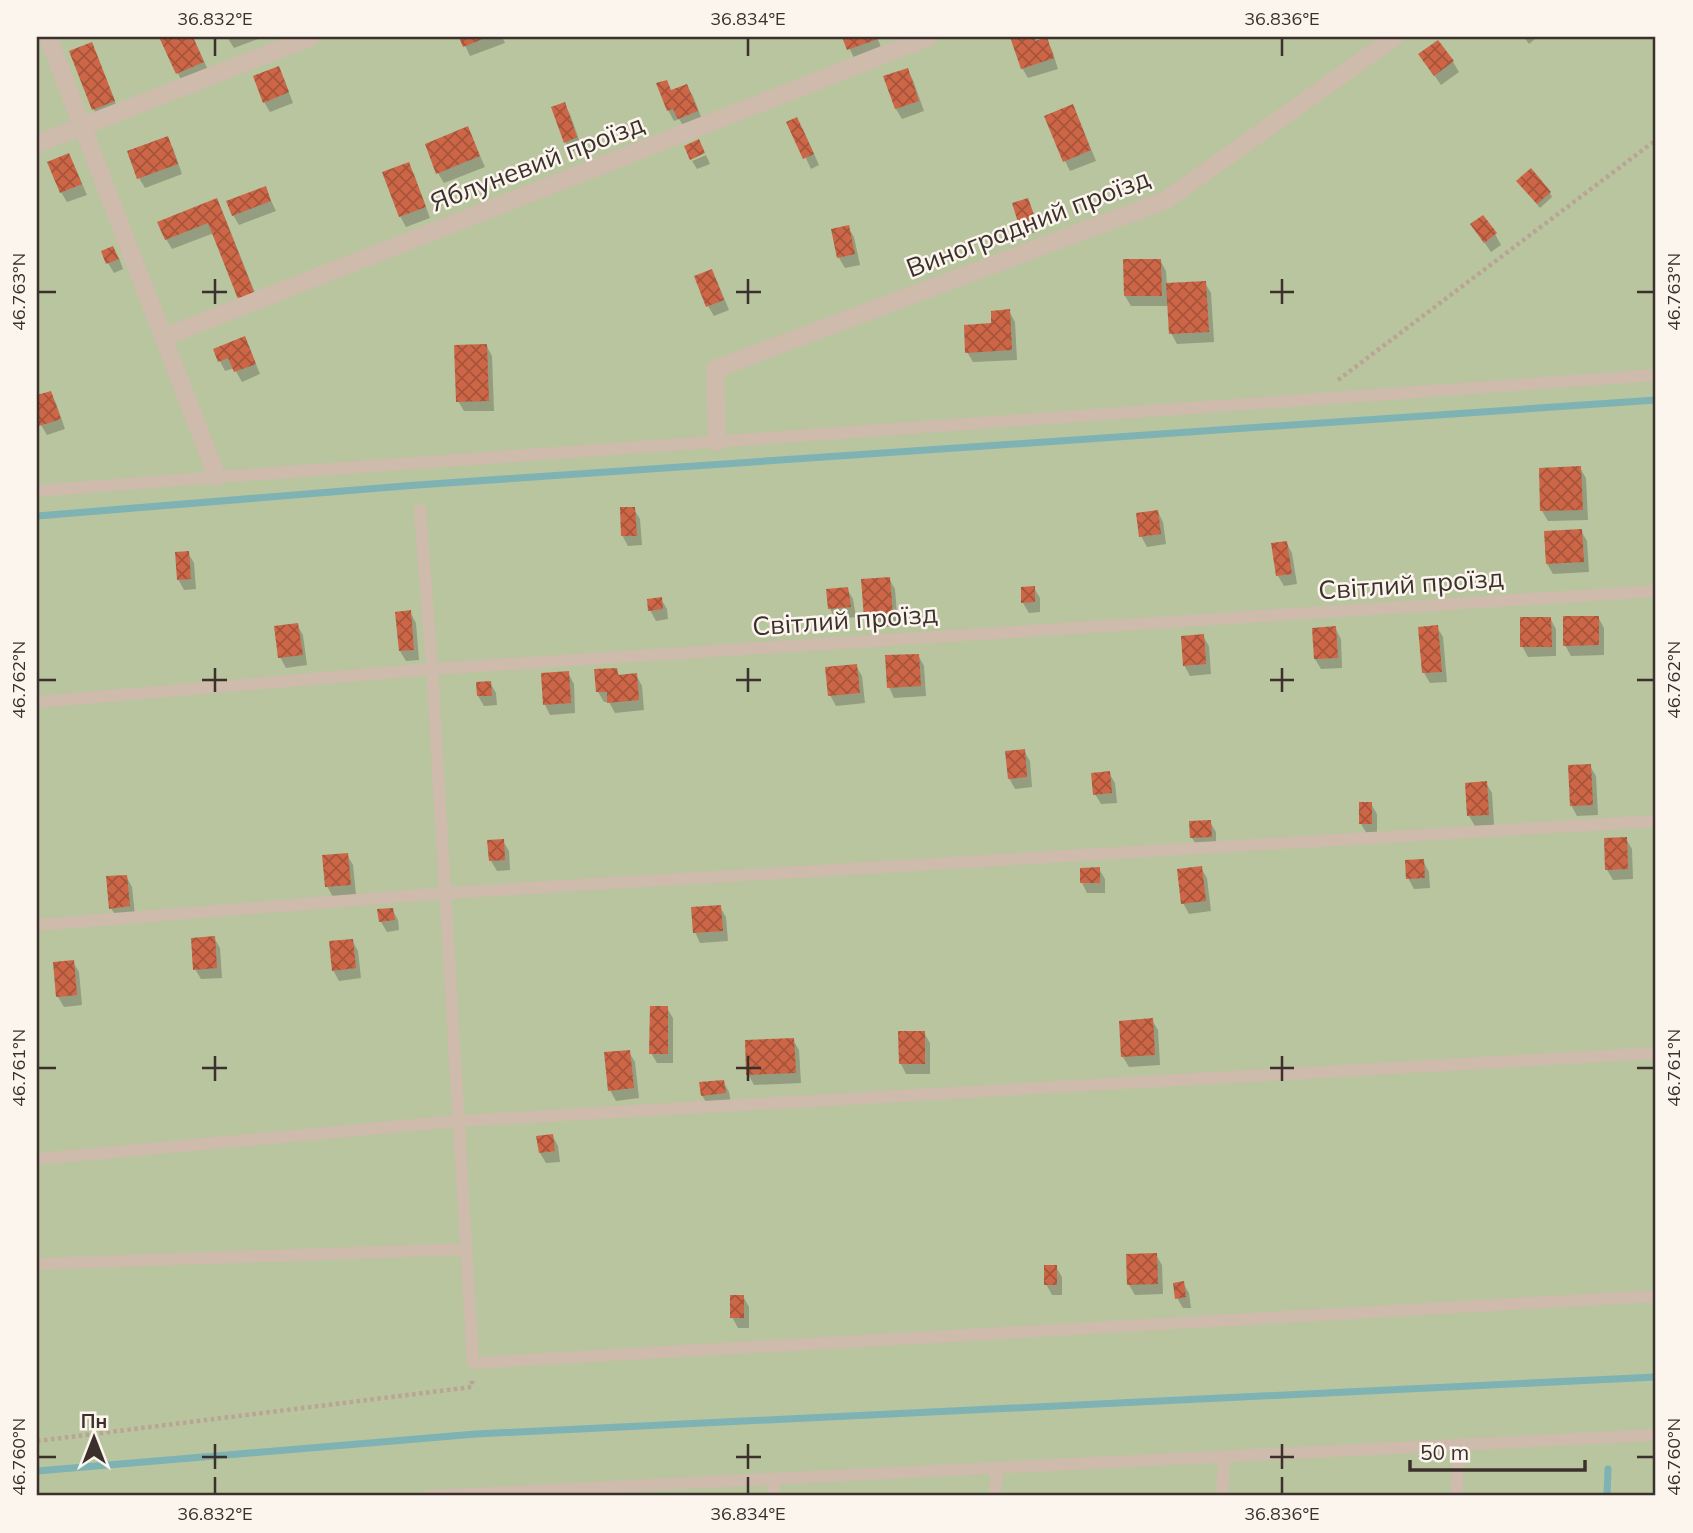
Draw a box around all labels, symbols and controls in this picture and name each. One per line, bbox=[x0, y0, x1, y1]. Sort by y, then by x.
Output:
text: 36.832°E bbox=[177, 7, 253, 30]
text: 36.834°E bbox=[710, 7, 786, 30]
text: 36.836°E bbox=[1244, 7, 1320, 30]
street label: Яблуневий проїзд bbox=[425, 106, 649, 219]
street label: Виноградний проїзд bbox=[901, 161, 1154, 284]
text: 46.763°N bbox=[7, 253, 30, 331]
text: 46.763°N bbox=[1662, 253, 1685, 331]
street label: Світлий проїзд bbox=[1317, 561, 1505, 606]
street label: Світлий проїзд bbox=[751, 597, 939, 642]
text: 46.762°N bbox=[7, 641, 30, 719]
text: 46.762°N bbox=[1662, 641, 1685, 719]
text: 46.761°N bbox=[7, 1029, 30, 1107]
text: 46.761°N bbox=[1662, 1029, 1685, 1107]
north arrow bbox=[60, 1404, 130, 1474]
text: Пн bbox=[81, 1409, 107, 1433]
text: 46.760°N bbox=[7, 1418, 30, 1496]
text: 46.760°N bbox=[1662, 1418, 1685, 1496]
scale bar bbox=[1410, 1428, 1584, 1472]
text: 50 m bbox=[1420, 1439, 1469, 1465]
text: 36.832°E bbox=[177, 1502, 253, 1525]
text: 36.834°E bbox=[710, 1502, 786, 1525]
text: 36.836°E bbox=[1244, 1502, 1320, 1525]

